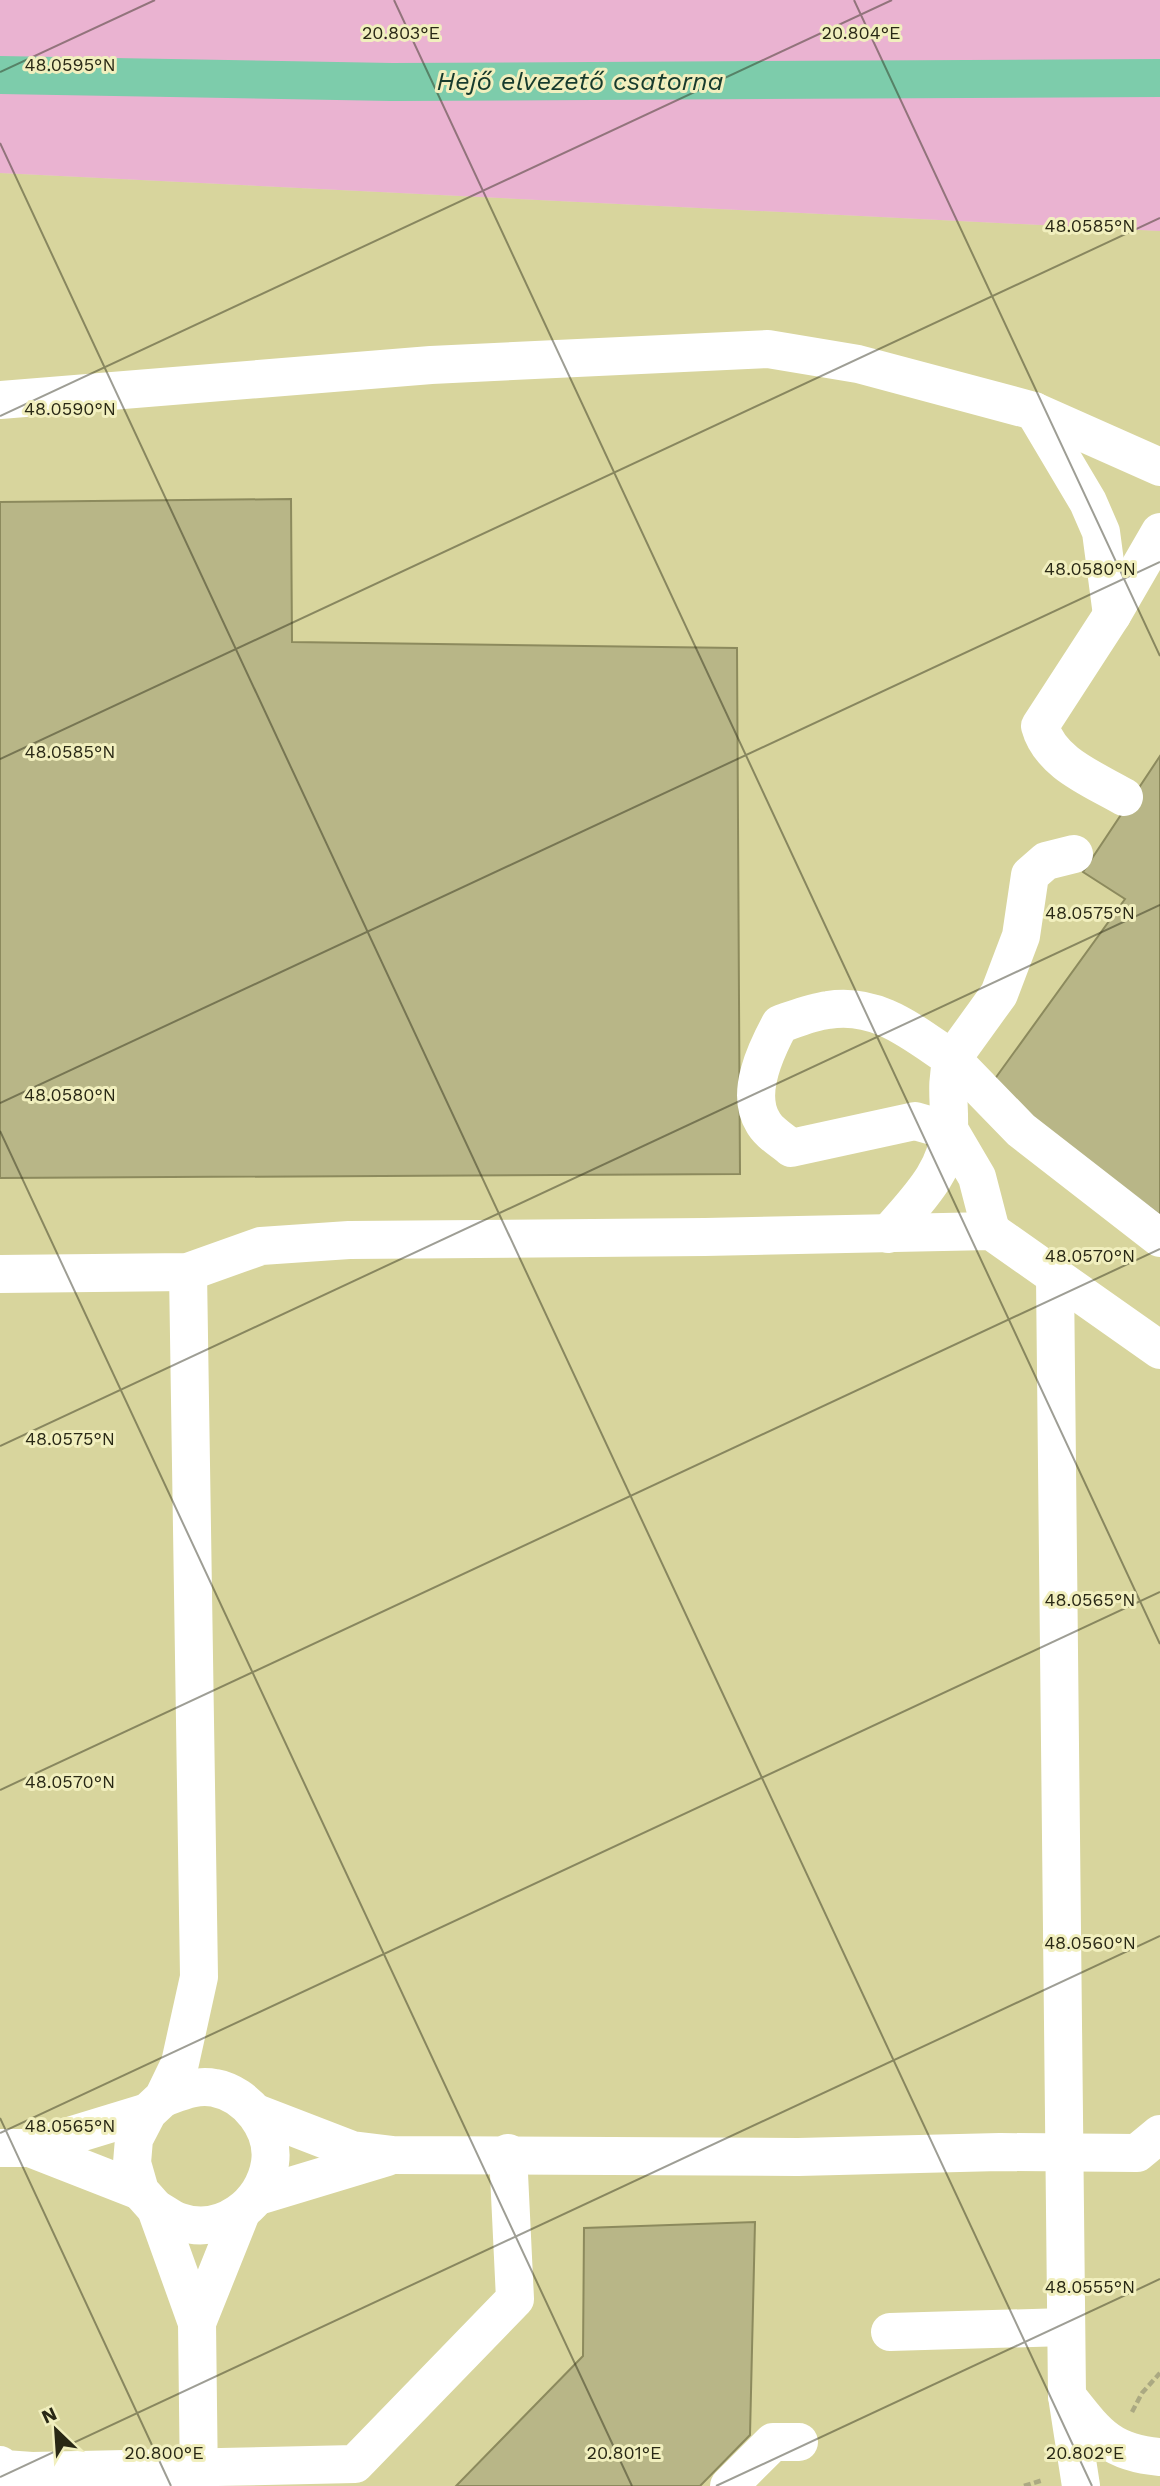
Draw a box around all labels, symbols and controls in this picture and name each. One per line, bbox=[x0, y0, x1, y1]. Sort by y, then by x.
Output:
text: 20.803°E bbox=[362, 22, 440, 43]
text: 20.804°E bbox=[821, 22, 901, 43]
text: 48.0595°N bbox=[24, 54, 116, 75]
water label: Hejő elvezető csatorna bbox=[437, 66, 723, 96]
text: 48.0585°N bbox=[1044, 215, 1136, 236]
text: 48.0590°N bbox=[24, 398, 116, 419]
text: 48.0580°N bbox=[1044, 558, 1136, 579]
text: 48.0585°N bbox=[24, 741, 116, 762]
text: 48.0575°N bbox=[1045, 902, 1135, 923]
text: 48.0580°N bbox=[24, 1084, 116, 1105]
text: 48.0570°N bbox=[1045, 1245, 1135, 1266]
text: 48.0575°N bbox=[25, 1428, 115, 1449]
text: 48.0565°N bbox=[1044, 1589, 1136, 1610]
text: 48.0570°N bbox=[25, 1771, 115, 1792]
text: 48.0560°N bbox=[1044, 1932, 1136, 1953]
text: 48.0565°N bbox=[24, 2115, 116, 2136]
text: 48.0555°N bbox=[1045, 2276, 1135, 2297]
north arrow bbox=[21, 2395, 91, 2465]
text: N bbox=[38, 2402, 60, 2428]
text: 20.800°E bbox=[124, 2442, 204, 2463]
text: 20.801°E bbox=[586, 2442, 662, 2463]
text: 20.802°E bbox=[1046, 2442, 1124, 2463]

